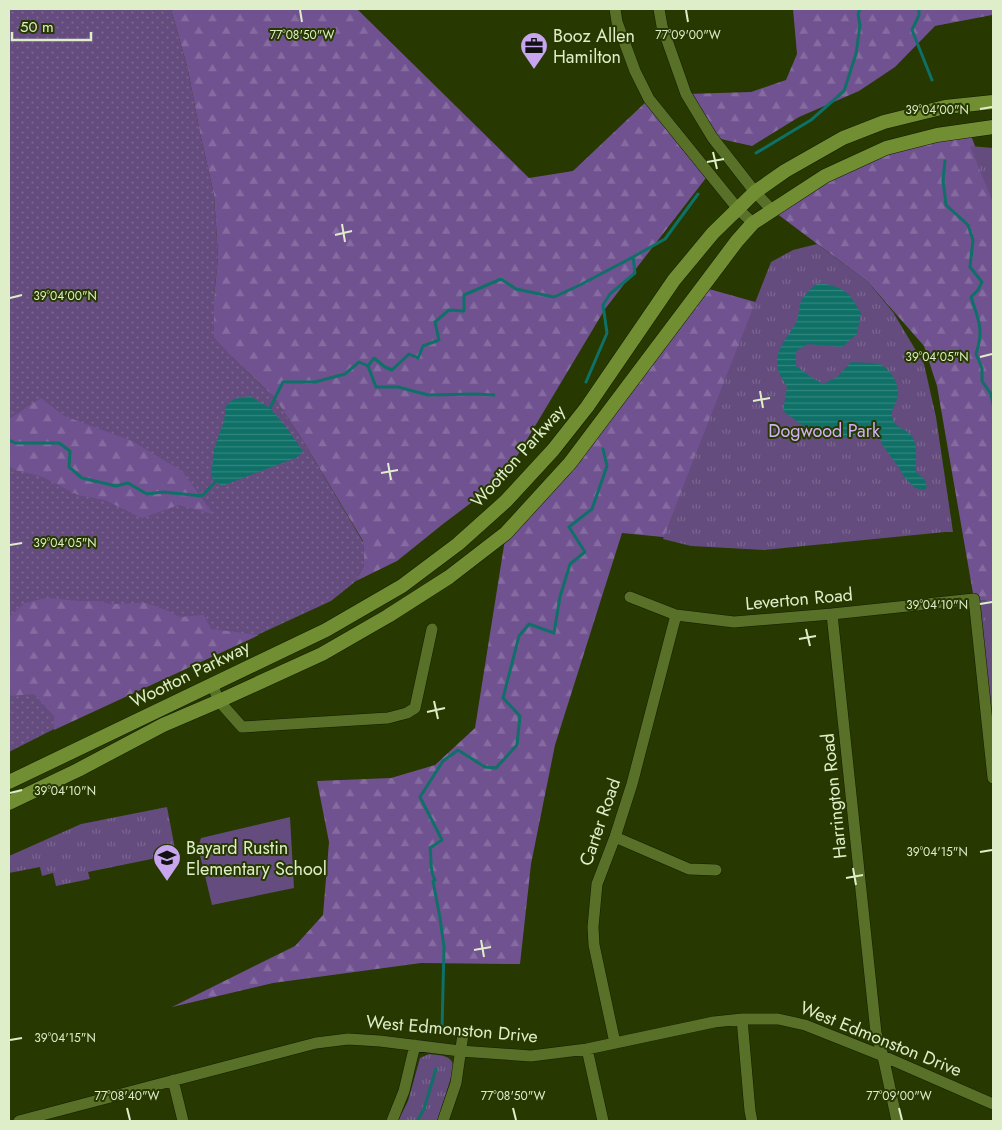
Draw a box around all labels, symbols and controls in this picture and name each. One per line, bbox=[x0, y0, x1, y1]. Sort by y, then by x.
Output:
scale bar bbox=[12, 10, 91, 42]
text: 50 m bbox=[20, 16, 54, 38]
place label: Booz Allen Hamilton bbox=[553, 23, 635, 70]
text: 77°08'50"W bbox=[270, 26, 334, 44]
text: 77°09'00"W bbox=[655, 26, 721, 44]
office icon: Booz Allen Hamilton bbox=[519, 31, 549, 70]
text: 39°04'00"N bbox=[905, 101, 969, 119]
text: 39°04'00"N bbox=[33, 287, 97, 305]
text: 39°04'05"N bbox=[905, 348, 969, 366]
street label: Wootton Parkway bbox=[465, 399, 571, 513]
park label: Dogwood Park bbox=[768, 418, 880, 444]
text: 39°04'05"N bbox=[33, 534, 97, 552]
street label: Leverton Road bbox=[744, 581, 854, 617]
text: 39°04'10"N bbox=[906, 596, 968, 614]
street label: Wootton Parkway bbox=[126, 634, 254, 714]
street label: Harrington Road bbox=[814, 732, 854, 860]
street label: Carter Road bbox=[573, 775, 627, 869]
text: 39°04'10"N bbox=[34, 782, 96, 800]
place label: Bayard Rustin Elementary School bbox=[186, 835, 327, 882]
school or university icon: Bayard Rustin Elementary School bbox=[152, 843, 182, 882]
text: 39°04'15"N bbox=[906, 843, 968, 861]
street label: West Edmonston Drive bbox=[796, 995, 966, 1083]
street label: West Edmonston Drive bbox=[365, 1009, 539, 1049]
text: 39°04'15"N bbox=[34, 1029, 96, 1047]
text: 77°08'40"W bbox=[95, 1087, 160, 1105]
text: 77°08'50"W bbox=[481, 1087, 545, 1105]
text: 77°09'00"W bbox=[866, 1087, 932, 1105]

